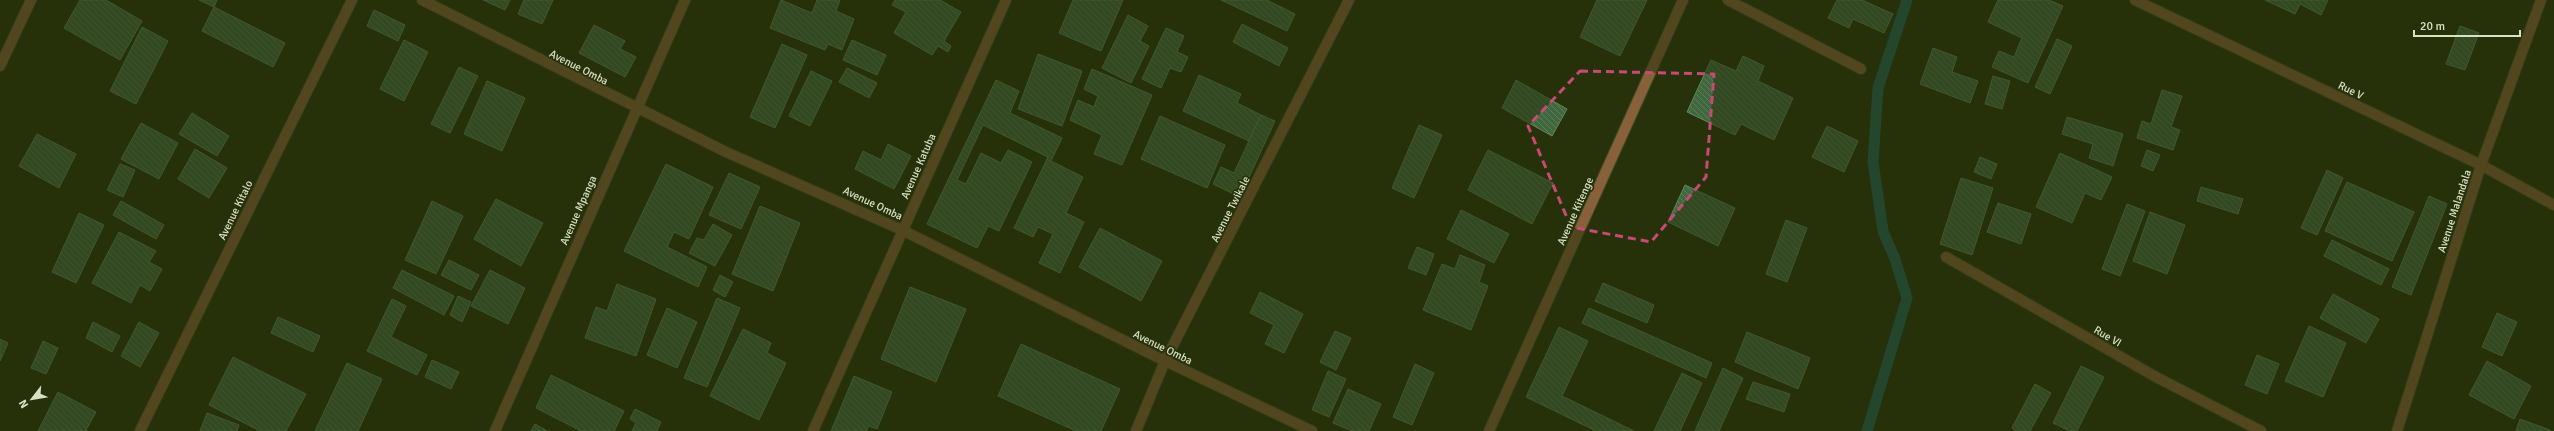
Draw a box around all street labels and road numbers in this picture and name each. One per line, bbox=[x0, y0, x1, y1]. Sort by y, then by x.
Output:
street label: Avenue Omba bbox=[547, 47, 611, 88]
street label: Rue V bbox=[2336, 79, 2366, 102]
street label: Avenue Katuba bbox=[898, 131, 939, 201]
street label: Avenue Malandala bbox=[2435, 168, 2474, 254]
street label: Avenue Mpanga bbox=[557, 173, 600, 247]
street label: Avenue Twikale bbox=[1208, 174, 1253, 244]
street label: Avenue Kitenge bbox=[1555, 175, 1596, 247]
street label: Avenue Kitalo bbox=[215, 178, 256, 242]
street label: Avenue Omba bbox=[841, 184, 905, 223]
street label: Rue VI bbox=[2092, 323, 2124, 350]
street label: Avenue Omba bbox=[1131, 328, 1195, 368]

